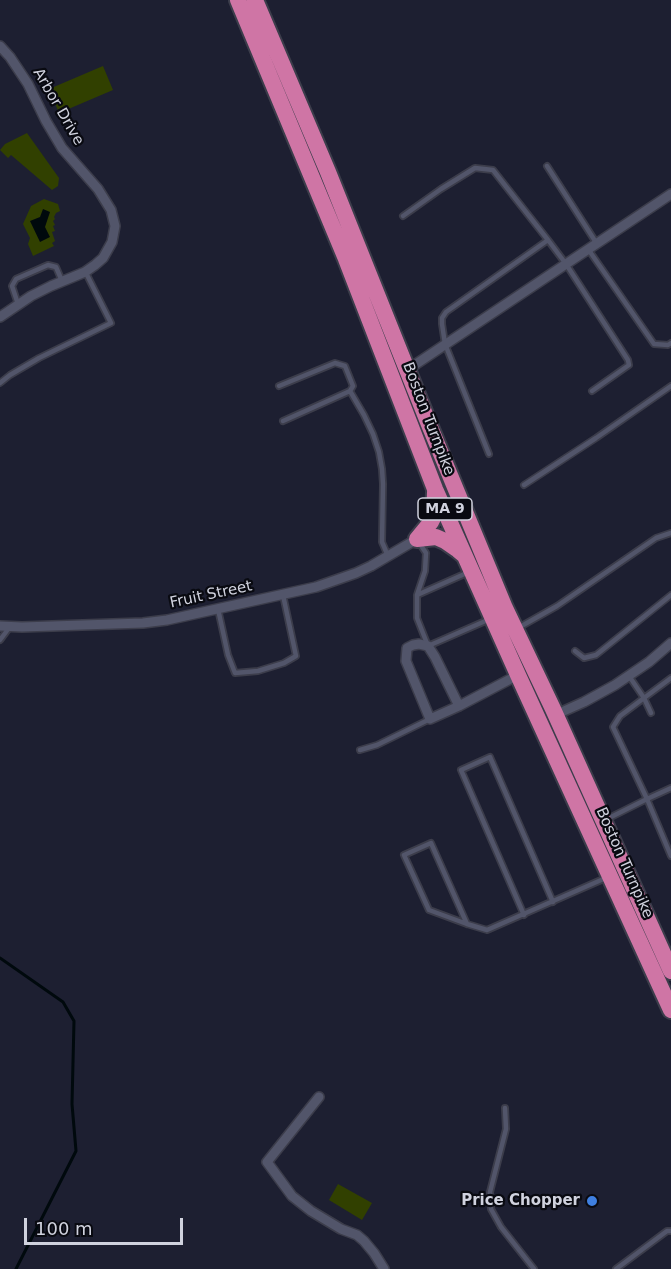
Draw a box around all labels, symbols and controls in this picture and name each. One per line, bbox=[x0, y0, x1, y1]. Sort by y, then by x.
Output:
street label: Arbor Drive bbox=[29, 65, 87, 149]
street label: Boston Turnpike bbox=[398, 360, 458, 478]
road number: MA 9 bbox=[418, 498, 472, 520]
street label: Fruit Street bbox=[168, 578, 254, 612]
street label: Boston Turnpike bbox=[591, 805, 657, 921]
place label: Price Chopper bbox=[461, 1192, 580, 1210]
marker: Price Chopper bbox=[585, 1194, 599, 1208]
scale bar bbox=[27, 1206, 186, 1244]
text: 100 m bbox=[35, 1218, 93, 1239]

